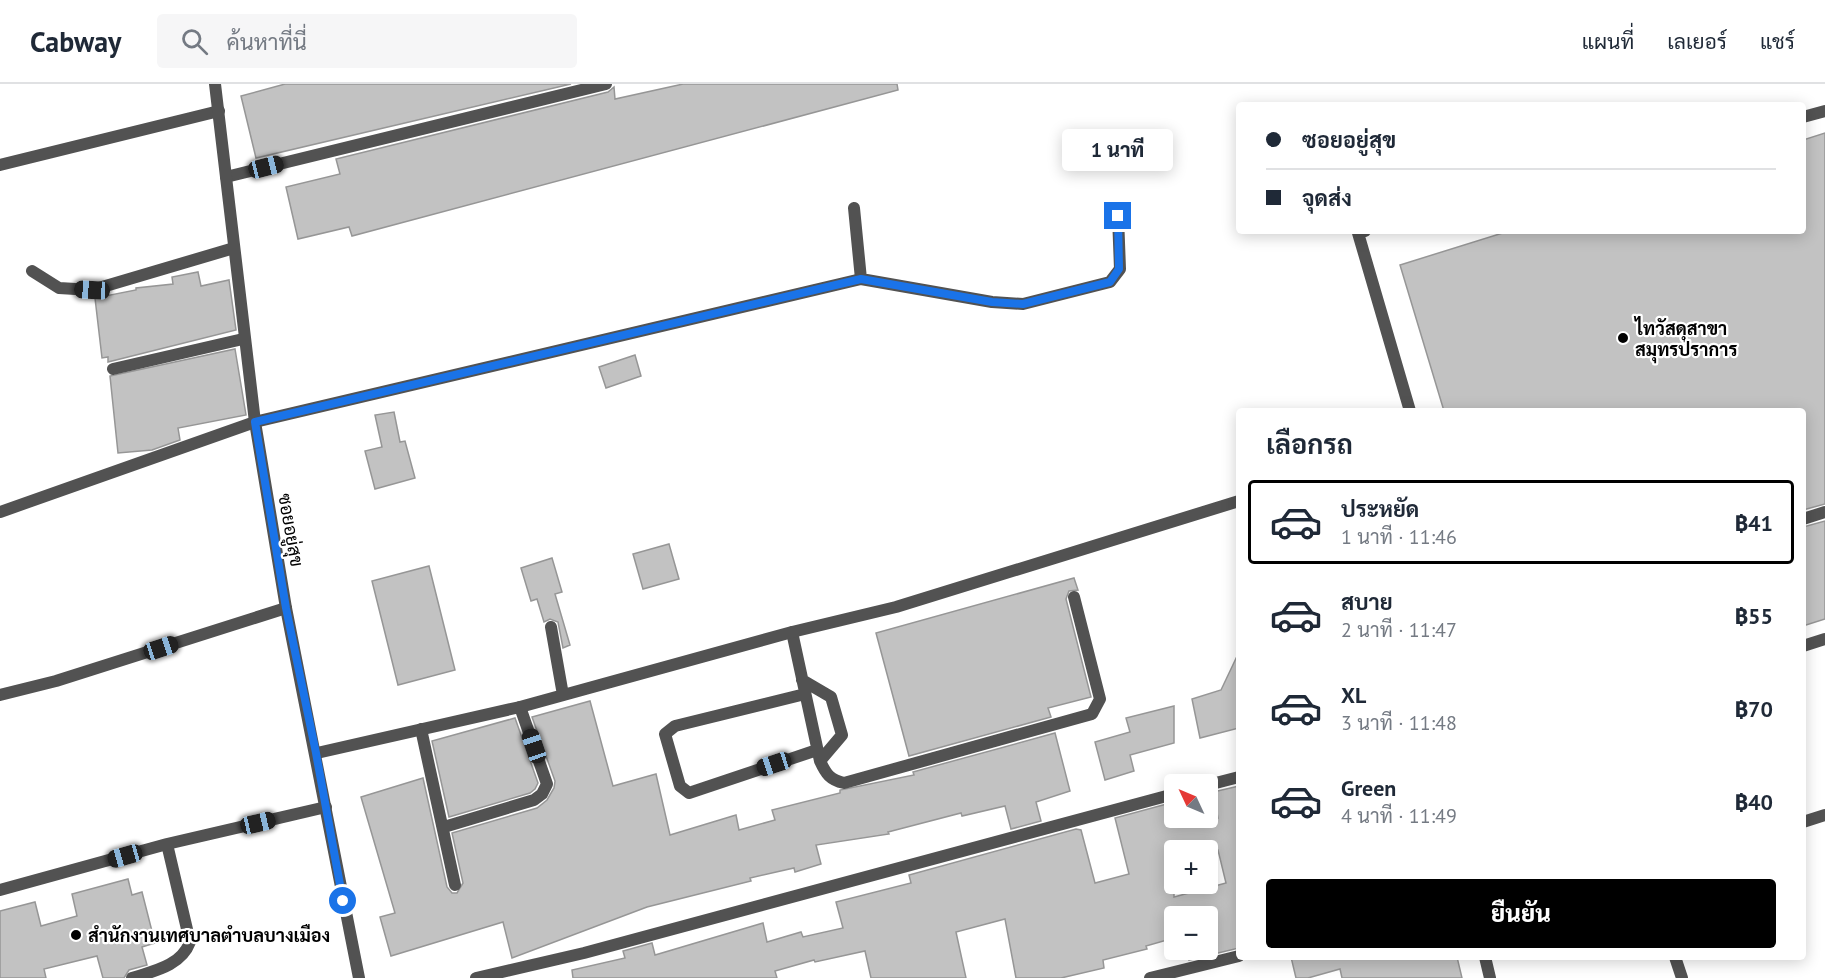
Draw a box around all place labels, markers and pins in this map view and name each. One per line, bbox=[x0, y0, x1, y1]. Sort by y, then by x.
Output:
place label: ไทวัสดุสาขา สมุทรปราการ bbox=[1633, 316, 1737, 364]
marker: ไทวัสดุสาขา สมุทรปราการ bbox=[1616, 331, 1630, 345]
place label: สำนักงานเทศบาลตำบลบางเมือง bbox=[88, 924, 330, 947]
marker: สำนักงานเทศบาลตำบลบางเมือง bbox=[69, 928, 83, 942]

